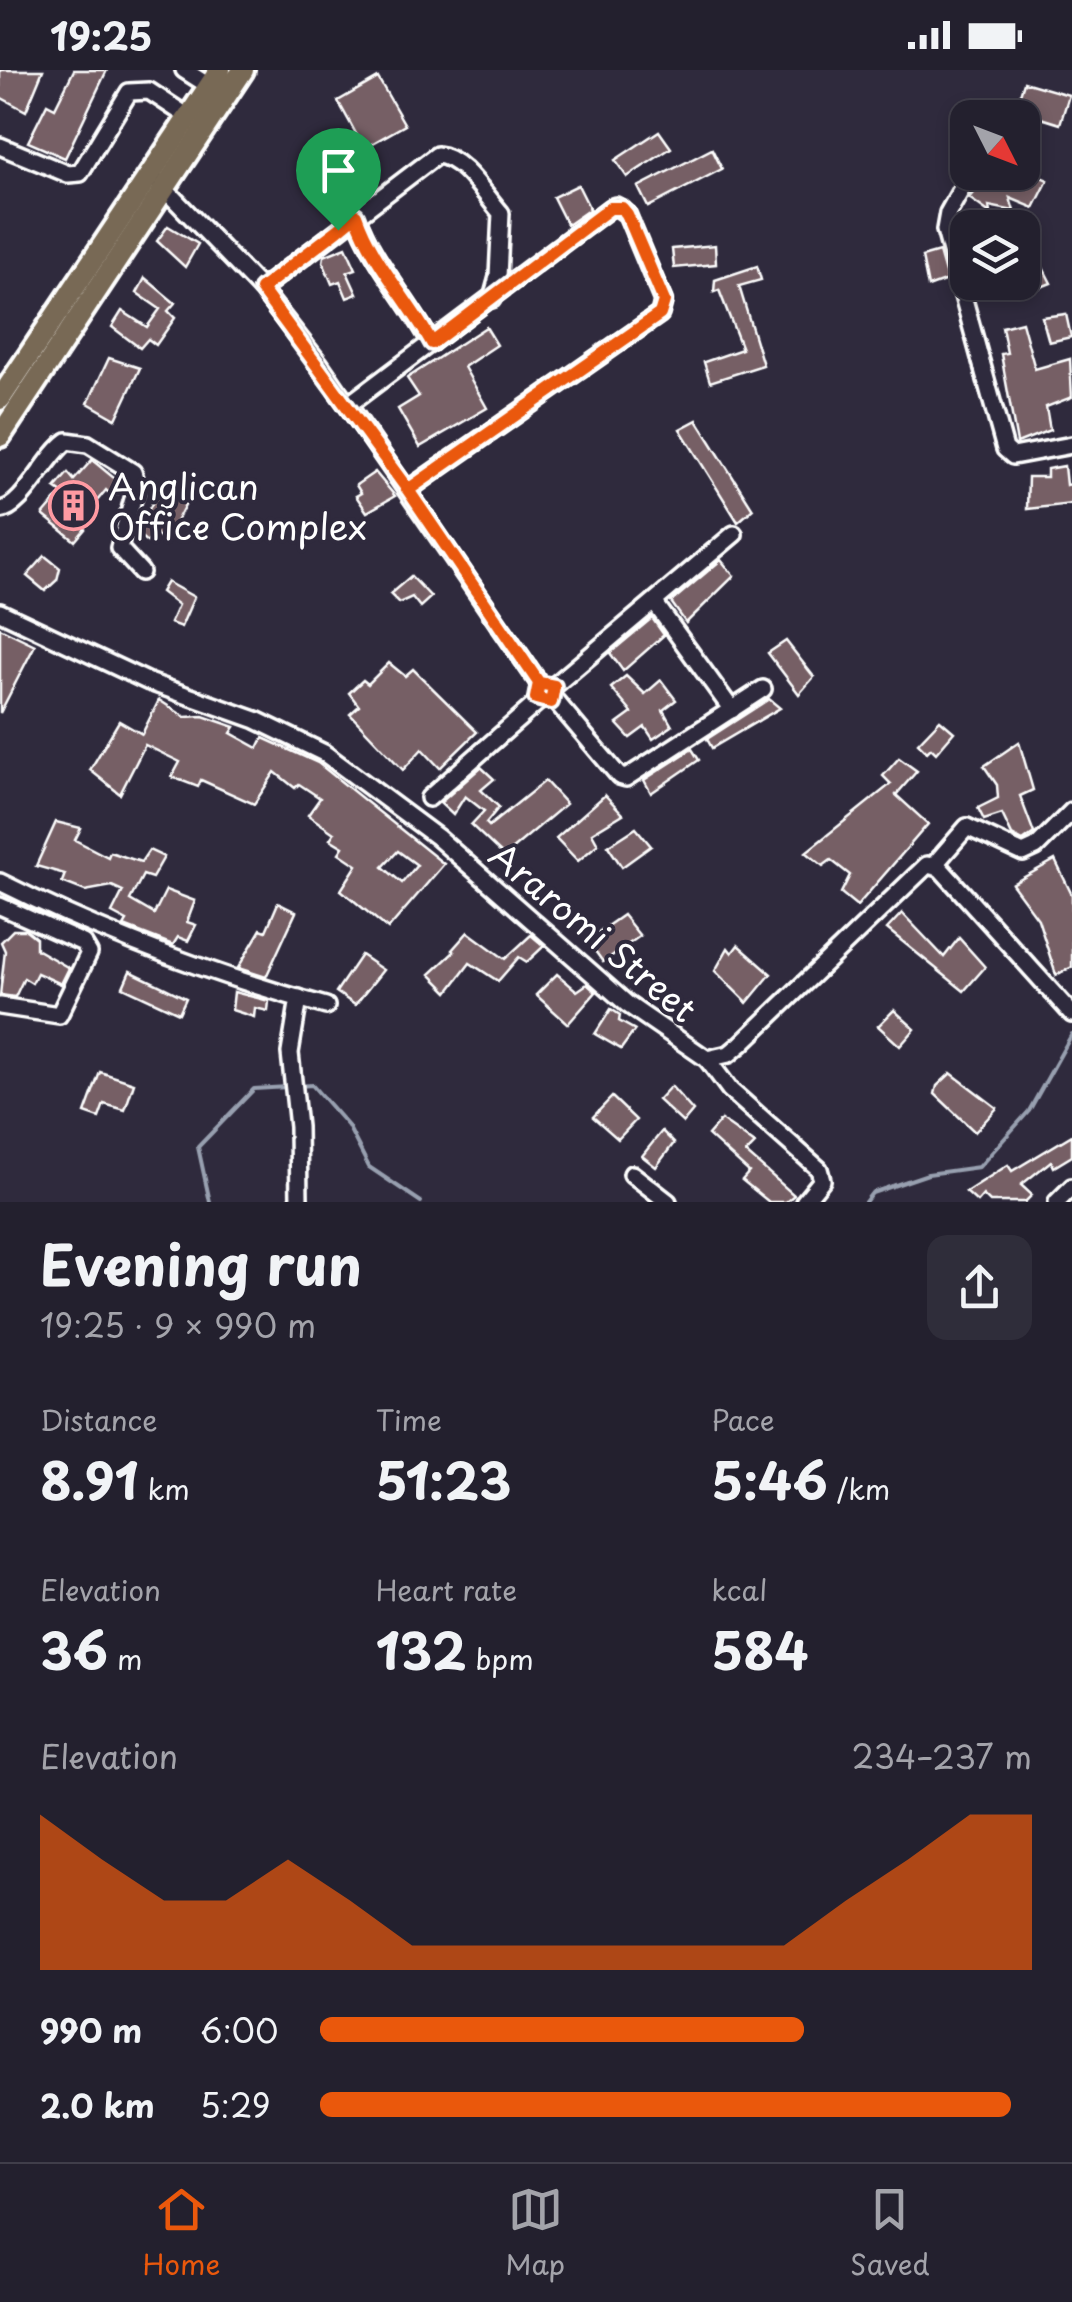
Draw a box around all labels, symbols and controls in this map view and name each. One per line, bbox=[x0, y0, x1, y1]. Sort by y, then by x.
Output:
text: 19:25 bbox=[50, 7, 153, 64]
north arrow bbox=[950, 100, 1040, 190]
map controls bbox=[950, 100, 1040, 300]
pin bbox=[296, 128, 381, 231]
icon: arrive bbox=[311, 143, 366, 198]
button: layers bbox=[950, 210, 1040, 300]
place label: Anglican Office Complex bbox=[108, 459, 367, 552]
building icon: Anglican Office Complex bbox=[47, 479, 99, 531]
street label: Araromi Street bbox=[479, 828, 709, 1034]
text: Evening run bbox=[40, 1222, 362, 1305]
button: share bbox=[927, 1235, 1032, 1340]
text: 19:25 · 9 × 990 m bbox=[40, 1301, 316, 1349]
text: Distance bbox=[40, 1398, 158, 1441]
text: Time bbox=[376, 1398, 442, 1441]
text: Pace bbox=[711, 1398, 775, 1441]
text: 8.91 bbox=[40, 1441, 138, 1517]
text: 51:23 bbox=[376, 1441, 511, 1517]
text: 5:46 bbox=[711, 1441, 828, 1517]
text: km bbox=[138, 1467, 190, 1510]
text: /km bbox=[828, 1467, 890, 1510]
text: Elevation bbox=[40, 1568, 161, 1611]
text: Heart rate bbox=[376, 1568, 517, 1611]
text: kcal bbox=[711, 1568, 767, 1611]
text: 36 bbox=[40, 1611, 108, 1687]
text: 132 bbox=[376, 1611, 466, 1687]
text: 584 bbox=[711, 1611, 809, 1687]
text: m bbox=[108, 1637, 143, 1680]
text: bpm bbox=[466, 1637, 534, 1680]
text: Elevation bbox=[40, 1732, 178, 1780]
text: 234–237 m bbox=[852, 1732, 1032, 1780]
text: 990 m bbox=[40, 2006, 142, 2054]
text: 6:00 bbox=[200, 2006, 278, 2054]
text: 2.0 km bbox=[40, 2081, 155, 2129]
text: 5:29 bbox=[200, 2081, 271, 2129]
tab: Home bbox=[142, 2182, 220, 2285]
tab: Map bbox=[505, 2182, 565, 2285]
tab: Saved bbox=[850, 2182, 930, 2285]

